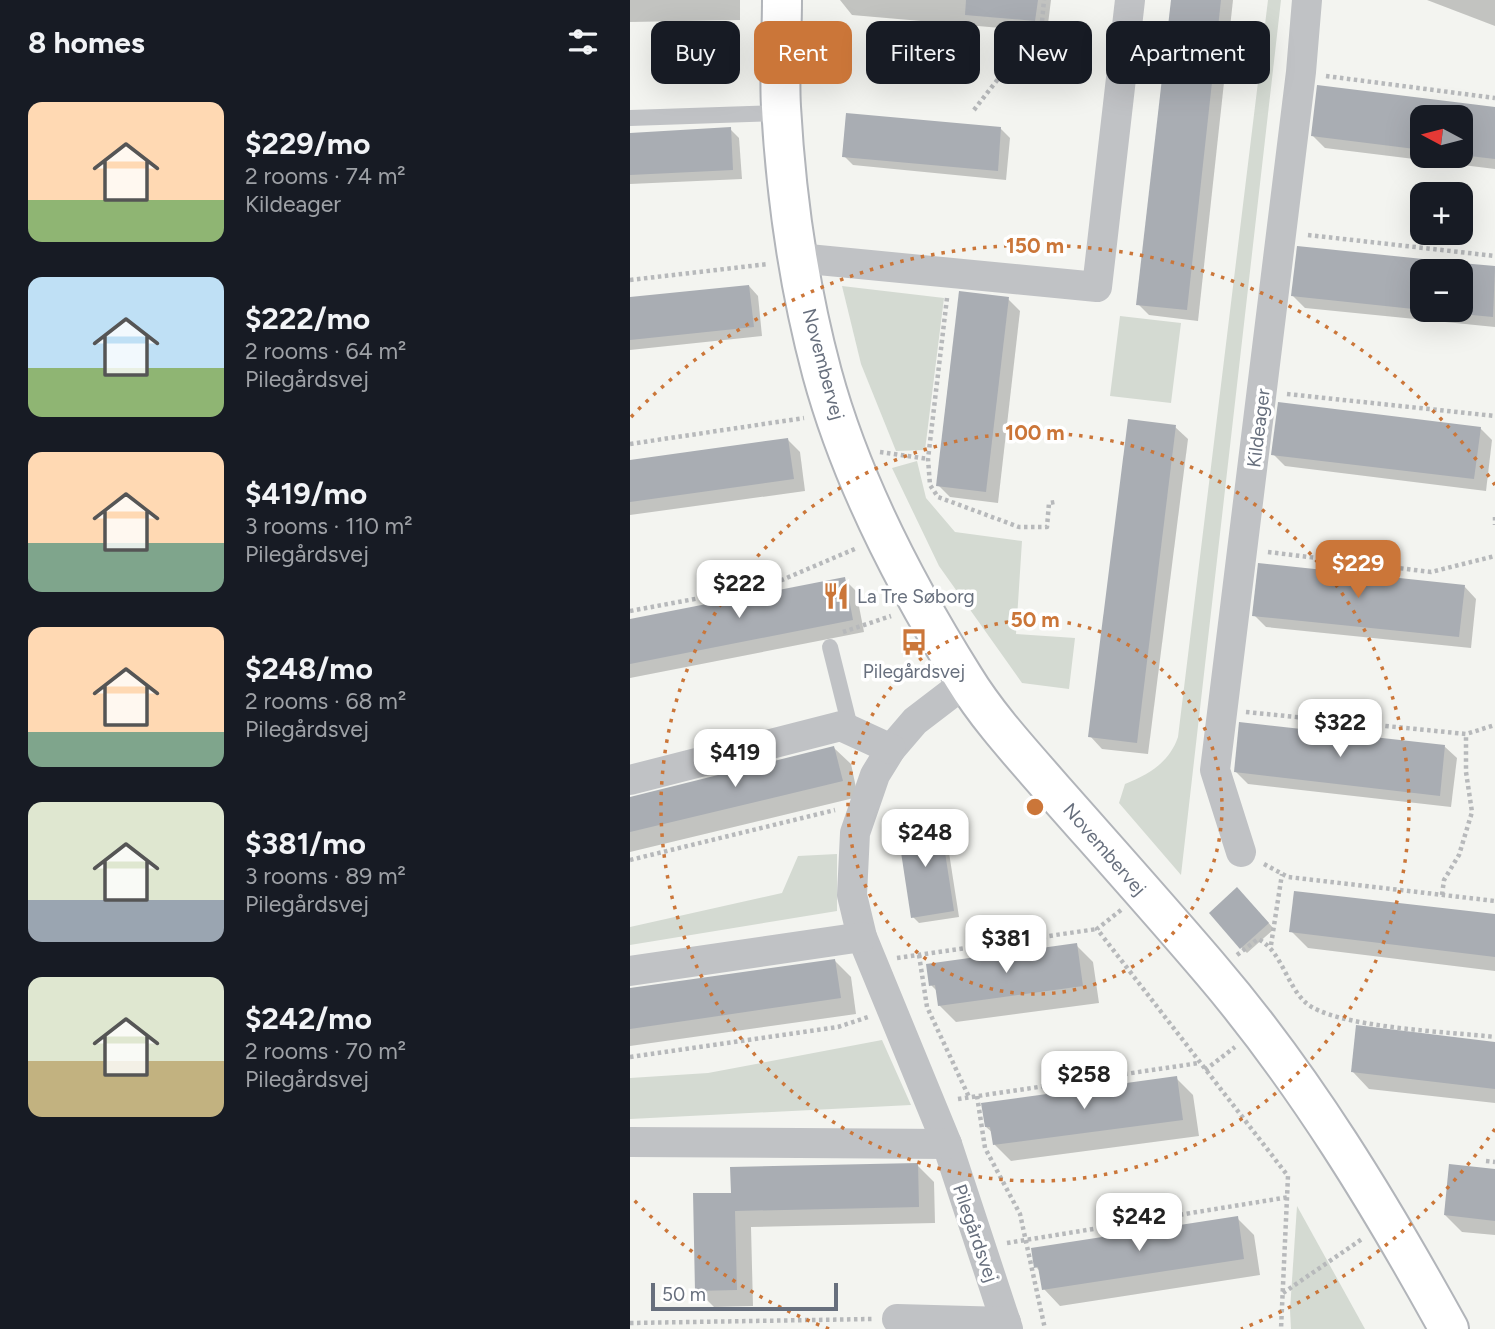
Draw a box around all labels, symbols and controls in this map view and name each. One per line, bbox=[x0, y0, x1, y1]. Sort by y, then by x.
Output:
chip: Buy bbox=[651, 21, 740, 84]
chip: Rent bbox=[754, 21, 852, 84]
chip: Filters bbox=[866, 21, 980, 84]
chip: New bbox=[994, 21, 1092, 84]
chip: Apartment bbox=[1106, 21, 1270, 84]
icon: filters bbox=[564, 23, 602, 61]
text: 8 homes bbox=[28, 24, 145, 61]
north arrow bbox=[1410, 105, 1474, 168]
map controls bbox=[1410, 105, 1473, 322]
text: $229/mo bbox=[245, 125, 370, 162]
icon: home bbox=[84, 130, 168, 214]
text: 2 rooms · 74 m² bbox=[245, 162, 406, 190]
button: + bbox=[1410, 182, 1473, 245]
text: Kildeager bbox=[245, 190, 341, 218]
text: 150 m bbox=[1006, 233, 1064, 258]
button: − bbox=[1410, 259, 1473, 322]
text: $222/mo bbox=[245, 300, 370, 337]
icon: home bbox=[84, 305, 168, 389]
street label: Novembervej bbox=[798, 306, 849, 423]
text: 2 rooms · 64 m² bbox=[245, 337, 406, 365]
text: Pilegårdsvej bbox=[245, 365, 369, 393]
street label: Kildeager bbox=[1242, 387, 1275, 469]
text: 100 m bbox=[1005, 420, 1065, 445]
text: $419/mo bbox=[245, 475, 367, 512]
icon: home bbox=[84, 480, 168, 564]
text: 3 rooms · 110 m² bbox=[245, 512, 412, 540]
text: Pilegårdsvej bbox=[245, 540, 369, 568]
pin: $229 bbox=[1317, 540, 1399, 600]
text: $229 bbox=[1332, 549, 1384, 577]
pin: $222 bbox=[698, 560, 780, 620]
text: $222 bbox=[713, 569, 765, 597]
restaurant icon: La Tre Søborg bbox=[821, 581, 851, 611]
place label: La Tre Søborg bbox=[857, 585, 975, 608]
text: 50 m bbox=[1010, 607, 1060, 632]
bus stop icon: Pilegårdsvej bbox=[899, 627, 929, 657]
text: $248/mo bbox=[245, 650, 373, 687]
icon: home bbox=[84, 655, 168, 739]
place label: Pilegårdsvej bbox=[863, 660, 965, 683]
text: 2 rooms · 68 m² bbox=[245, 687, 406, 715]
pin: $322 bbox=[1299, 700, 1381, 759]
text: $322 bbox=[1314, 708, 1366, 736]
text: Pilegårdsvej bbox=[245, 715, 369, 743]
pin: $419 bbox=[694, 730, 776, 789]
text: $419 bbox=[710, 738, 760, 766]
centre of rings bbox=[1023, 795, 1047, 819]
street label: Novembervej bbox=[1058, 798, 1151, 900]
pin: $248 bbox=[884, 810, 966, 869]
text: $248 bbox=[898, 818, 952, 846]
text: $381/mo bbox=[245, 825, 366, 862]
icon: home bbox=[84, 830, 168, 914]
text: 3 rooms · 89 m² bbox=[245, 862, 406, 890]
text: Pilegårdsvej bbox=[245, 890, 369, 918]
pin: $381 bbox=[965, 916, 1047, 975]
text: $381 bbox=[981, 924, 1031, 952]
text: $242/mo bbox=[245, 1000, 372, 1037]
icon: home bbox=[84, 1005, 168, 1089]
text: 2 rooms · 70 m² bbox=[245, 1037, 406, 1065]
pin: $258 bbox=[1043, 1052, 1125, 1111]
text: $258 bbox=[1057, 1060, 1111, 1088]
text: Pilegårdsvej bbox=[245, 1065, 369, 1093]
street label: Pilegårdsvej bbox=[948, 1181, 1003, 1285]
pin: $242 bbox=[1098, 1194, 1180, 1253]
text: $242 bbox=[1112, 1202, 1166, 1230]
scale bar bbox=[651, 1280, 838, 1312]
text: 50 m bbox=[662, 1283, 706, 1306]

